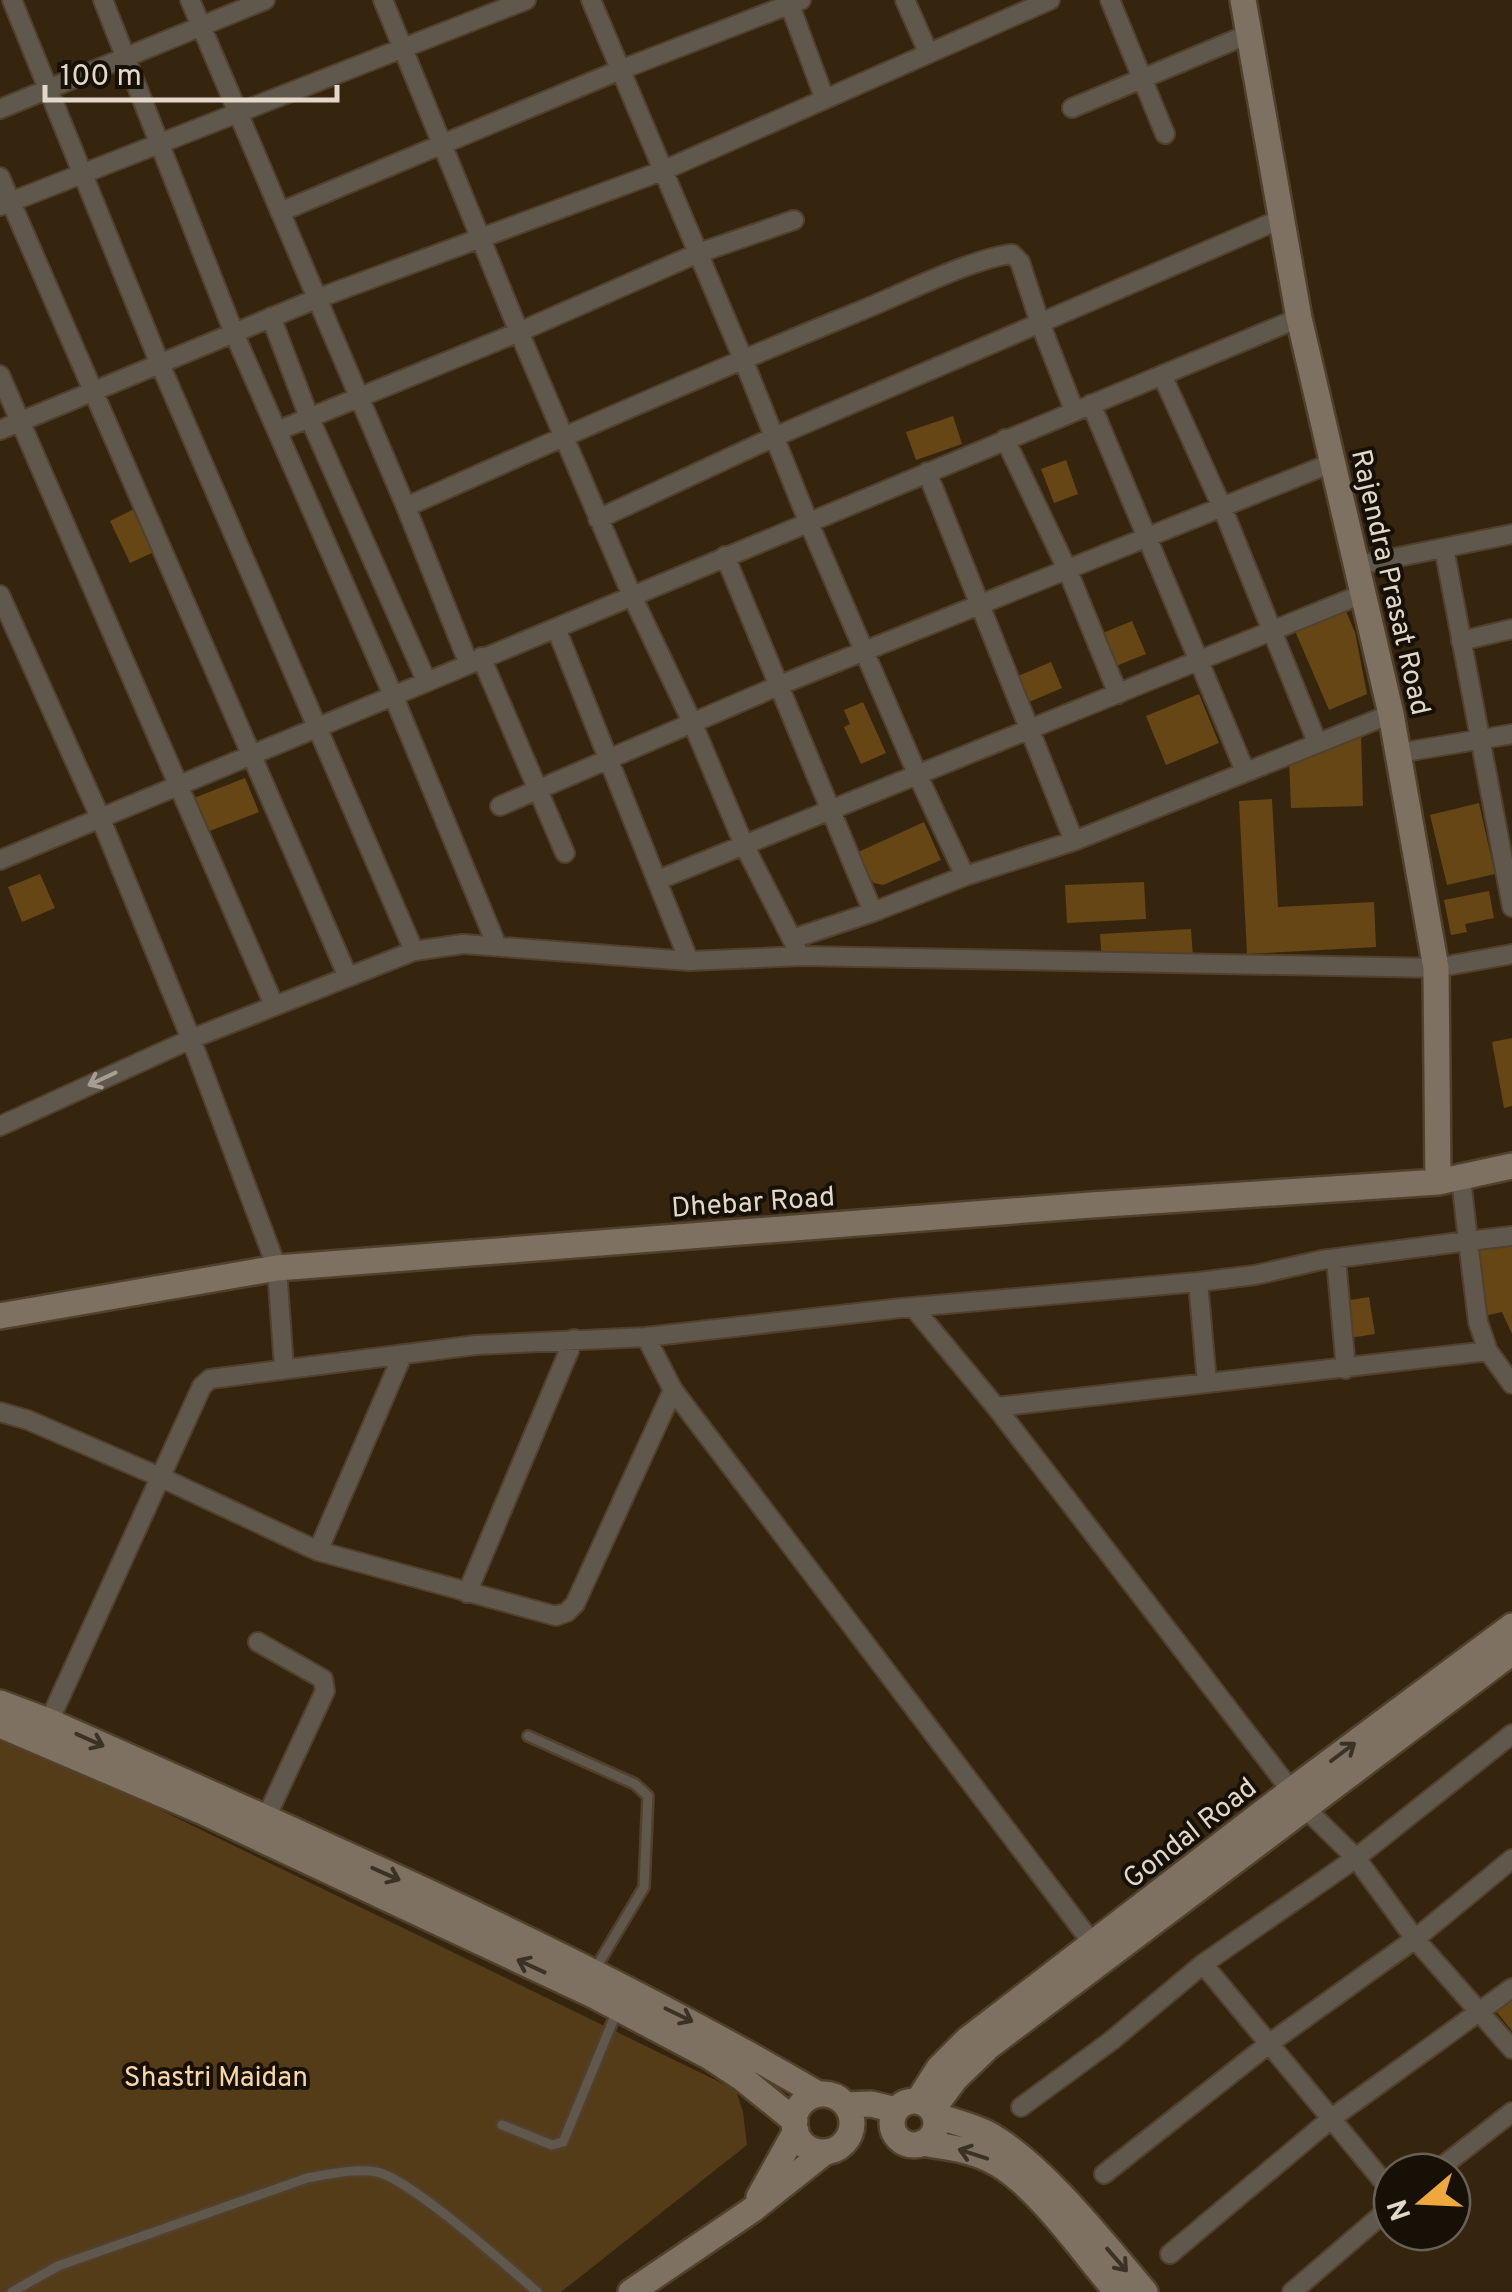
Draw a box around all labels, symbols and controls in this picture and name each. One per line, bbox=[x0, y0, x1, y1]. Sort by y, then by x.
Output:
scale bar bbox=[45, 40, 338, 102]
text: 100 m bbox=[60, 59, 142, 96]
street label: Rajendra Prasat Road bbox=[1341, 446, 1437, 719]
one-way arrow bbox=[87, 1071, 118, 1089]
street label: Dhebar Road bbox=[670, 1180, 836, 1228]
one-way arrow bbox=[74, 1732, 105, 1750]
one-way arrow bbox=[1329, 1742, 1356, 1763]
street label: Gondal Road bbox=[1117, 1771, 1265, 1898]
one-way arrow bbox=[371, 1866, 401, 1884]
one-way arrow bbox=[517, 1955, 547, 1974]
one-way arrow bbox=[663, 2007, 693, 2026]
park label: Shastri Maidan bbox=[124, 2061, 308, 2097]
one-way arrow bbox=[957, 2144, 989, 2162]
north arrow bbox=[1372, 2152, 1472, 2252]
text: N bbox=[1381, 2194, 1421, 2225]
one-way arrow bbox=[1106, 2247, 1129, 2272]

